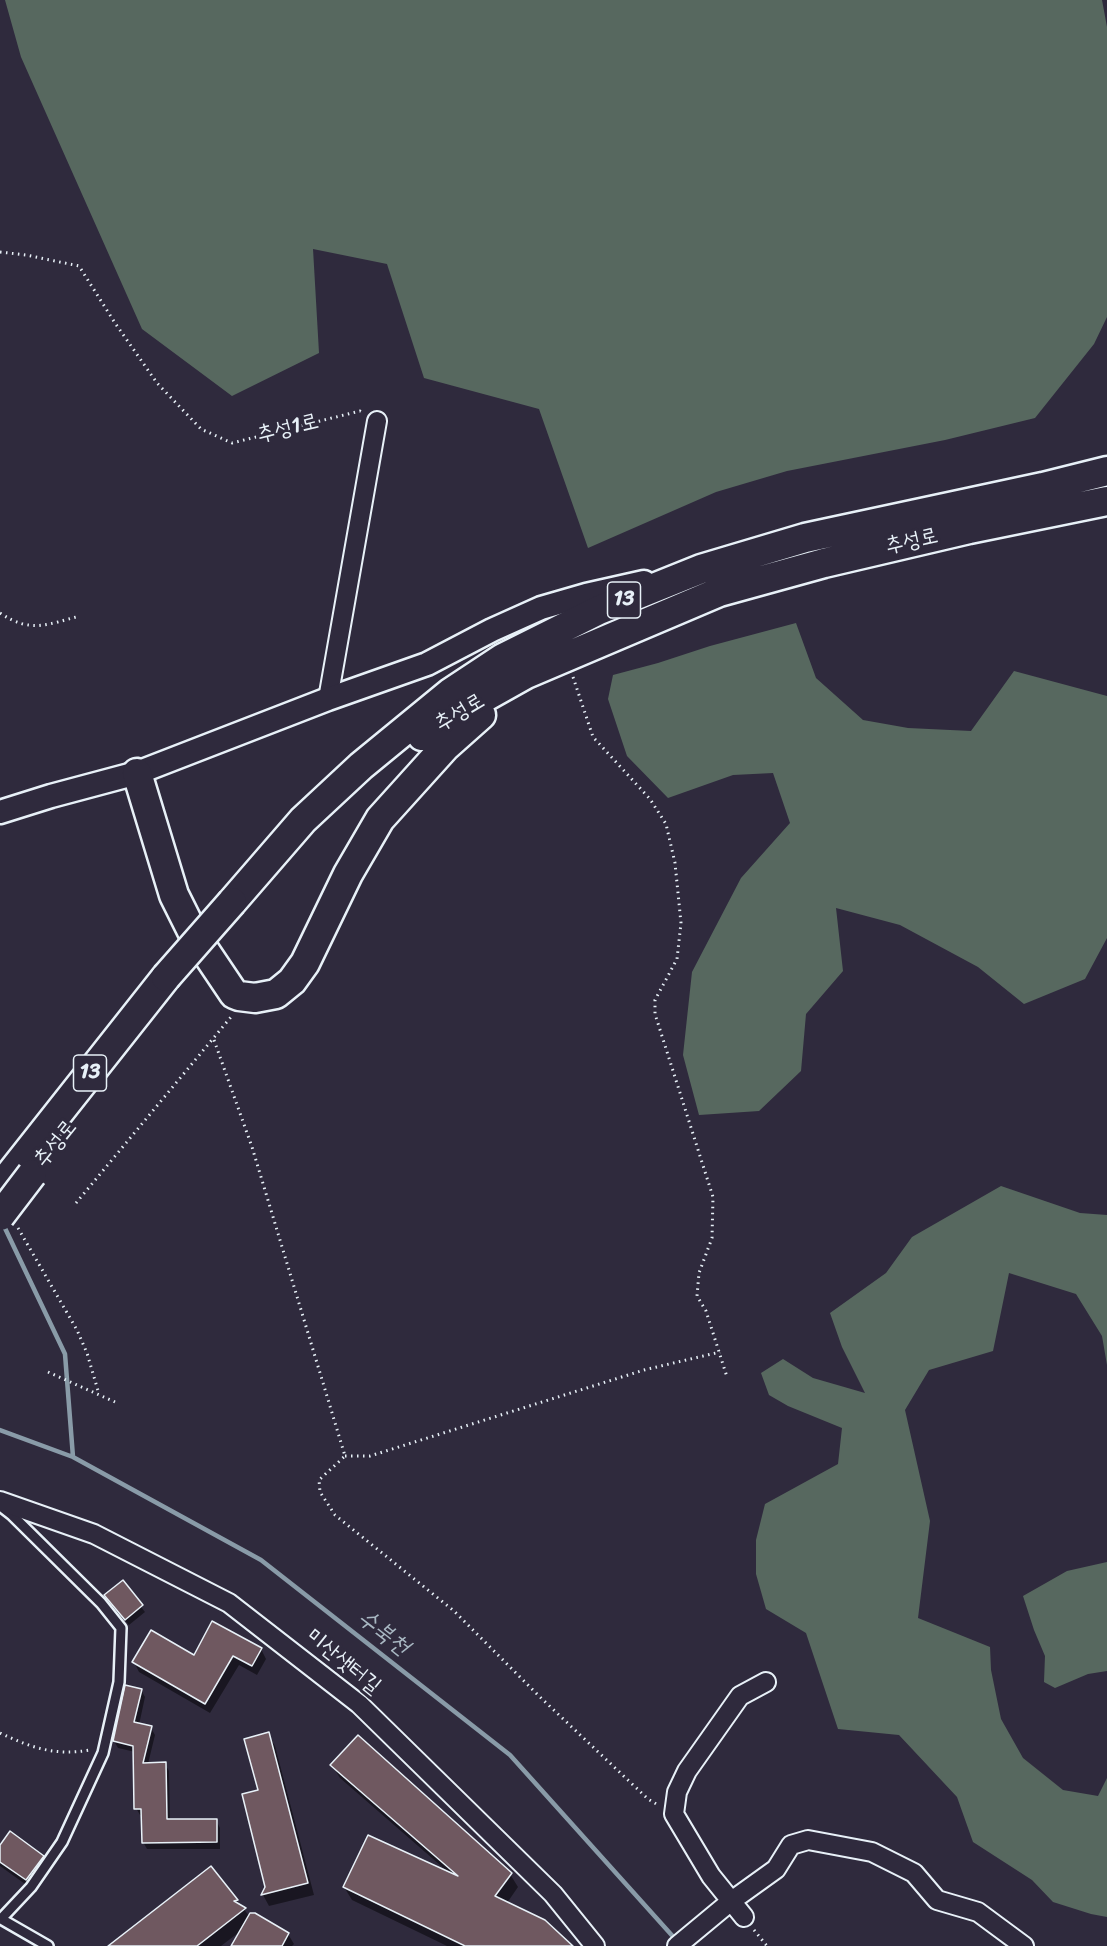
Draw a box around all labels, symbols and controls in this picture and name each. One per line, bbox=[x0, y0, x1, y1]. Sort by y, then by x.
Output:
street label: 추성1로 bbox=[254, 409, 322, 449]
street label: 추성로 bbox=[883, 523, 941, 561]
road number: 13 bbox=[608, 582, 640, 618]
street label: 추성로 bbox=[430, 688, 490, 738]
road number: 13 bbox=[74, 1055, 106, 1091]
street label: 추성로 bbox=[29, 1115, 83, 1173]
water label: 수북천 bbox=[351, 1604, 415, 1662]
street label: 미산샛터길 bbox=[300, 1624, 386, 1700]

